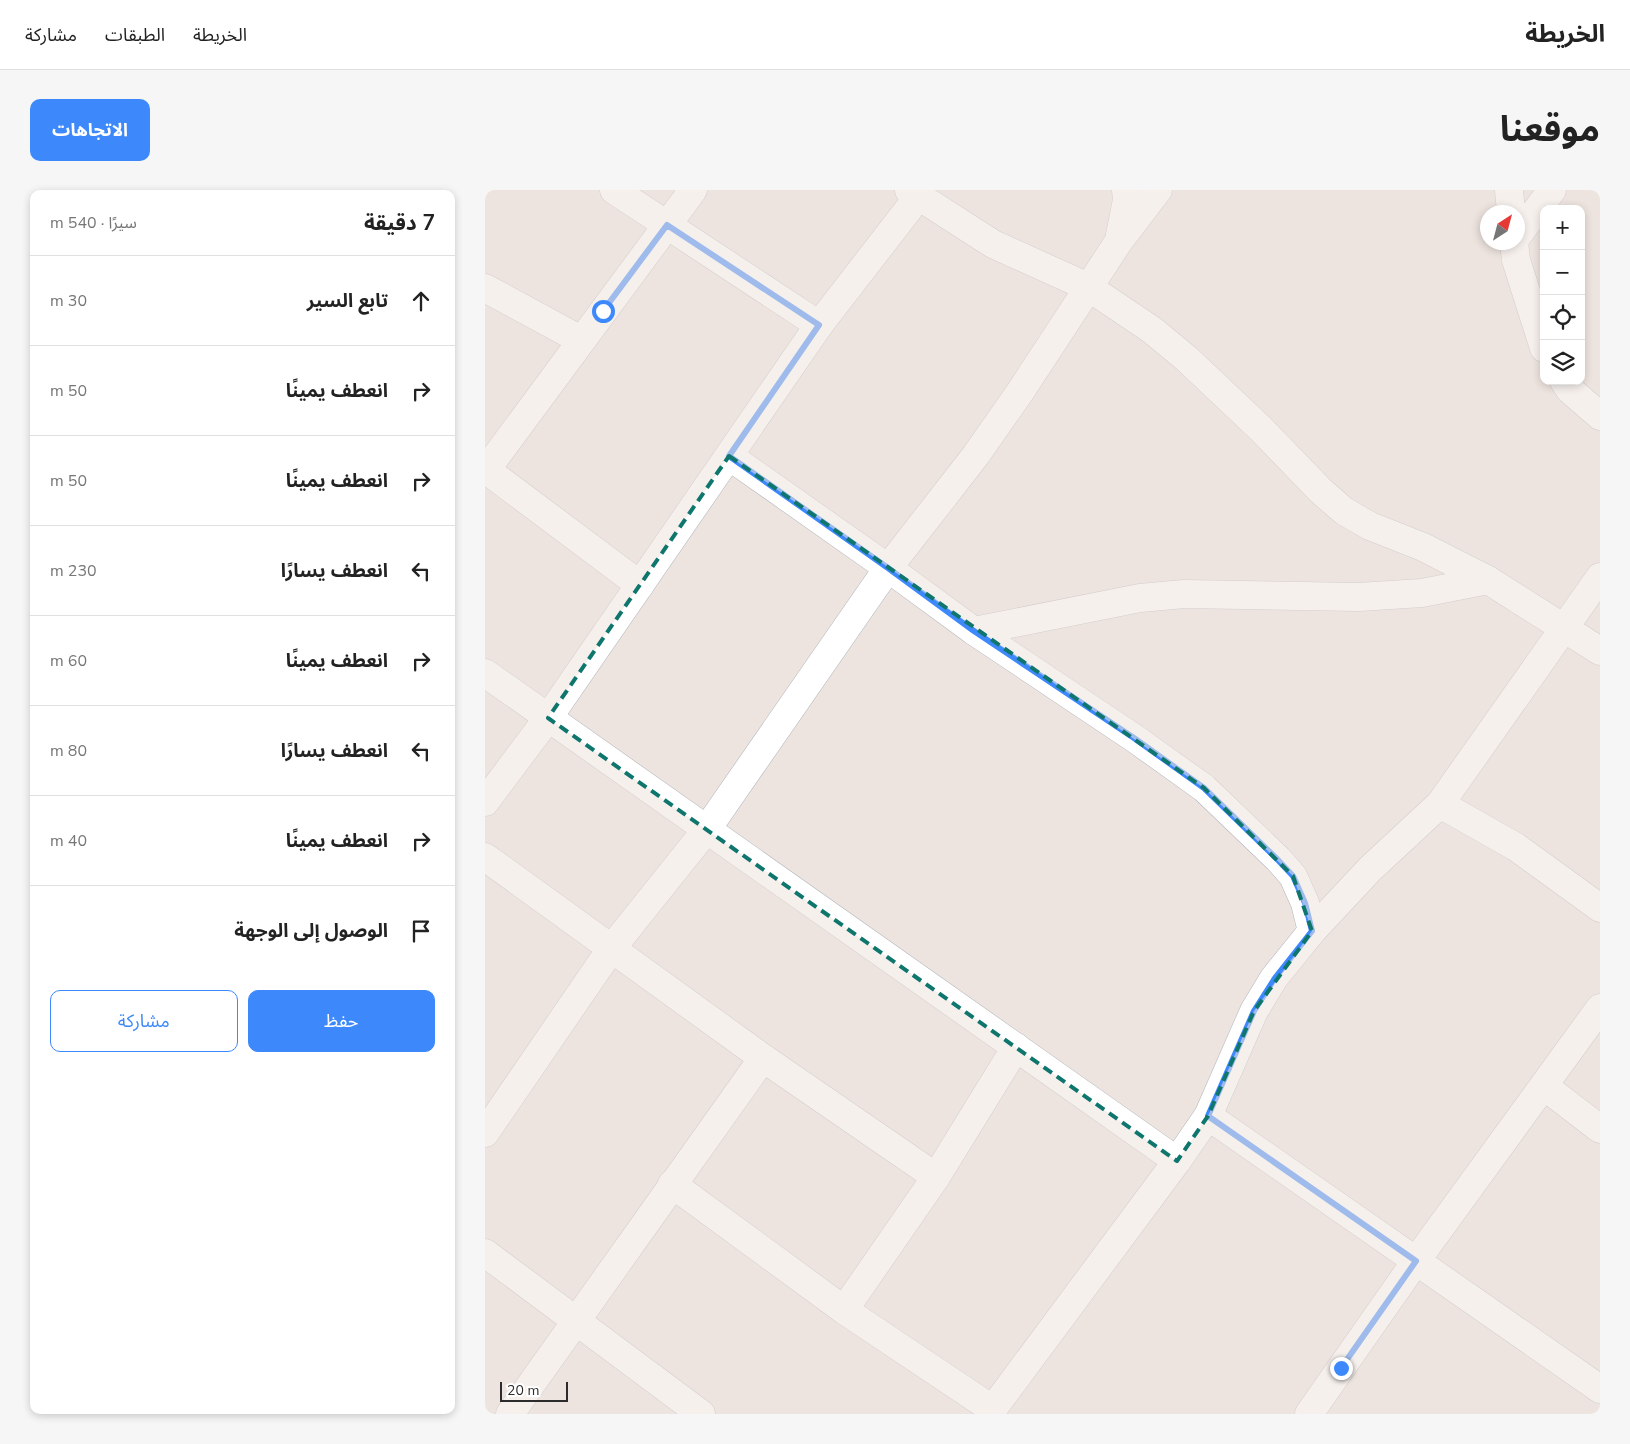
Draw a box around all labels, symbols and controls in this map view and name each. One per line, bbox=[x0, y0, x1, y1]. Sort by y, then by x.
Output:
text: الخريطة bbox=[1525, 18, 1605, 50]
text: مشاركة bbox=[25, 23, 77, 47]
text: الطبقات bbox=[105, 23, 165, 47]
text: الخريطة bbox=[193, 23, 247, 47]
button: الاتجاهات bbox=[30, 99, 150, 161]
text: موقعنا bbox=[1500, 106, 1600, 153]
north arrow bbox=[1480, 205, 1525, 250]
map controls bbox=[1540, 205, 1585, 385]
button: + bbox=[1540, 205, 1585, 250]
text: 7 دقيقة bbox=[364, 209, 435, 237]
text: سيرًا · 540 m bbox=[50, 212, 137, 234]
button: − bbox=[1540, 250, 1585, 295]
icon: ahead bbox=[407, 287, 435, 315]
text: تابع السير bbox=[307, 288, 388, 314]
text: 30 m bbox=[50, 290, 87, 312]
button: locate bbox=[1540, 295, 1585, 340]
route start bbox=[592, 300, 615, 323]
button: layers bbox=[1540, 340, 1585, 385]
icon: right bbox=[407, 377, 435, 405]
text: انعطف يمينًا bbox=[286, 378, 388, 404]
text: 50 m bbox=[50, 380, 87, 402]
icon: right bbox=[407, 467, 435, 495]
text: انعطف يمينًا bbox=[286, 468, 388, 494]
text: 50 m bbox=[50, 470, 87, 492]
icon: left bbox=[407, 557, 435, 585]
text: انعطف يسارًا bbox=[281, 558, 388, 584]
text: 230 m bbox=[50, 560, 97, 582]
icon: right bbox=[407, 647, 435, 675]
text: انعطف يمينًا bbox=[286, 648, 388, 674]
text: 60 m bbox=[50, 650, 87, 672]
icon: left bbox=[407, 737, 435, 765]
text: انعطف يسارًا bbox=[281, 738, 388, 764]
text: 80 m bbox=[50, 740, 87, 762]
icon: right bbox=[407, 827, 435, 855]
text: انعطف يمينًا bbox=[286, 828, 388, 854]
text: 40 m bbox=[50, 830, 87, 852]
icon: arrive bbox=[407, 917, 435, 945]
text: الوصول إلى الوجهة bbox=[234, 918, 388, 944]
button: مشاركة bbox=[50, 990, 238, 1052]
button: حفظ bbox=[248, 990, 435, 1052]
route end bbox=[1330, 1357, 1353, 1380]
scale bar bbox=[500, 1379, 567, 1402]
text: 20 m bbox=[507, 1381, 539, 1400]

